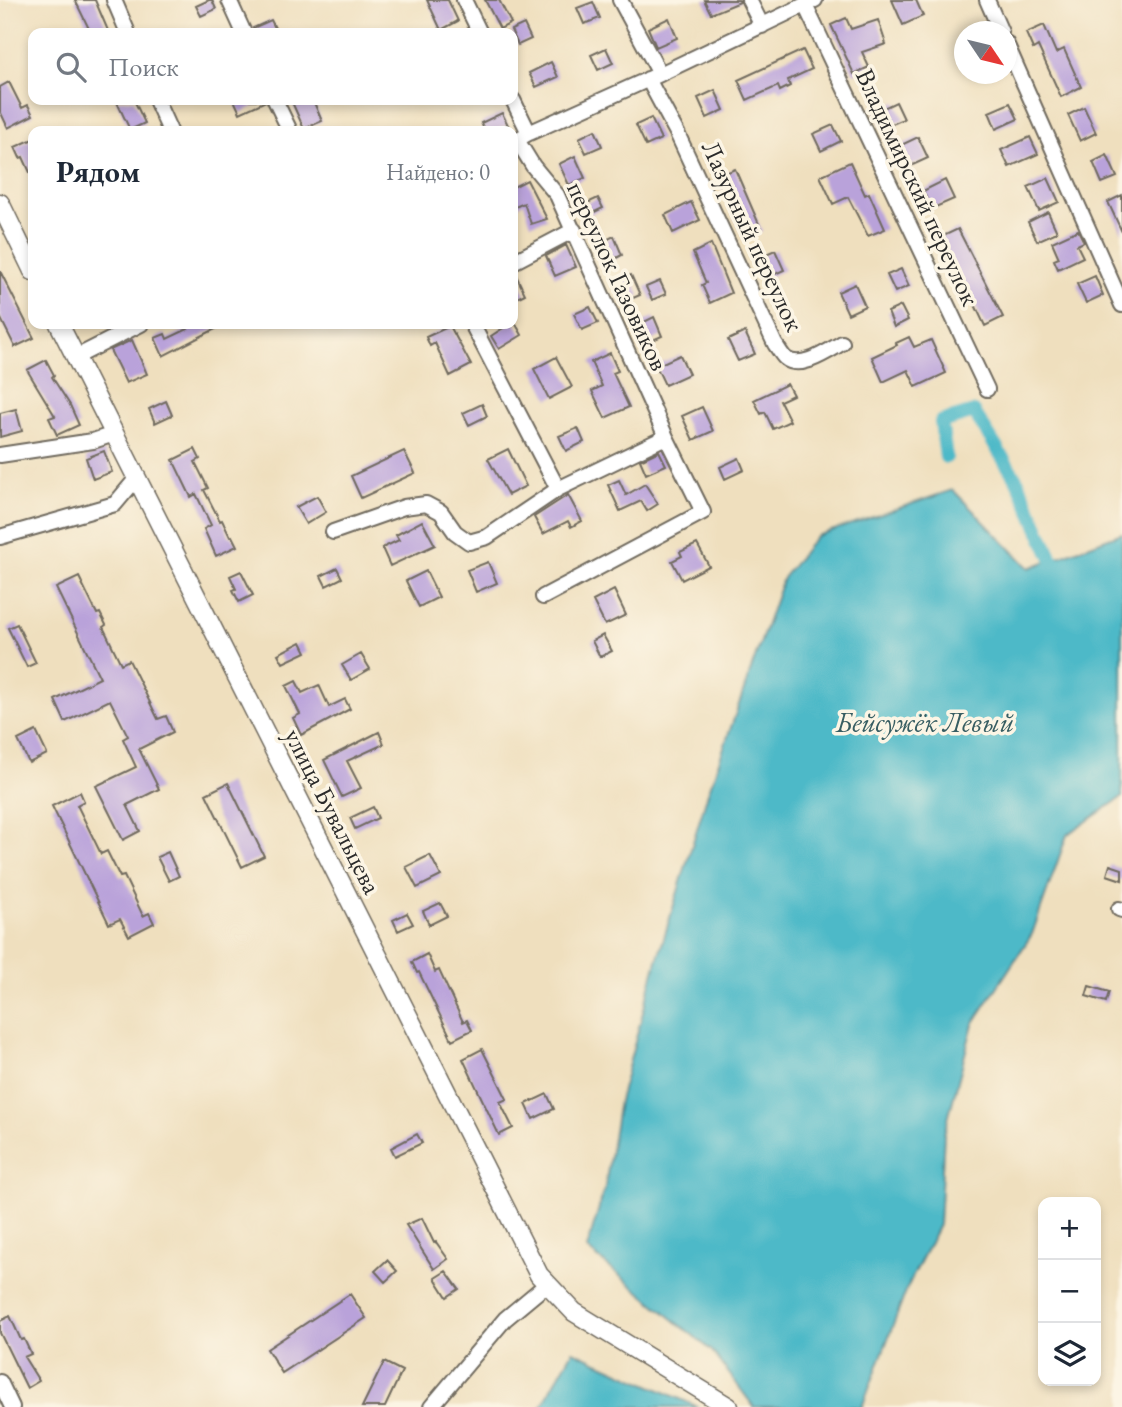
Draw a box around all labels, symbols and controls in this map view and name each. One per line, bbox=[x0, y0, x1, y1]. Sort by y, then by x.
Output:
north arrow bbox=[954, 21, 1017, 84]
search box bbox=[28, 28, 518, 105]
icon: search bbox=[52, 48, 90, 86]
text: Поиск bbox=[108, 50, 179, 84]
street label: Владимирский переулок bbox=[848, 63, 988, 312]
street label: Лазурный переулок bbox=[694, 135, 812, 337]
text: Рядом bbox=[56, 152, 140, 191]
text: Найдено: 0 bbox=[386, 157, 490, 187]
street label: переулок Газовиков bbox=[559, 176, 677, 376]
water label: Бейсужёк Левый bbox=[835, 704, 1014, 740]
street label: улица Бувальцева bbox=[277, 722, 390, 900]
map controls bbox=[1038, 1197, 1101, 1386]
button: + bbox=[1038, 1197, 1101, 1260]
button: − bbox=[1038, 1260, 1101, 1323]
button: layers bbox=[1038, 1323, 1101, 1386]

